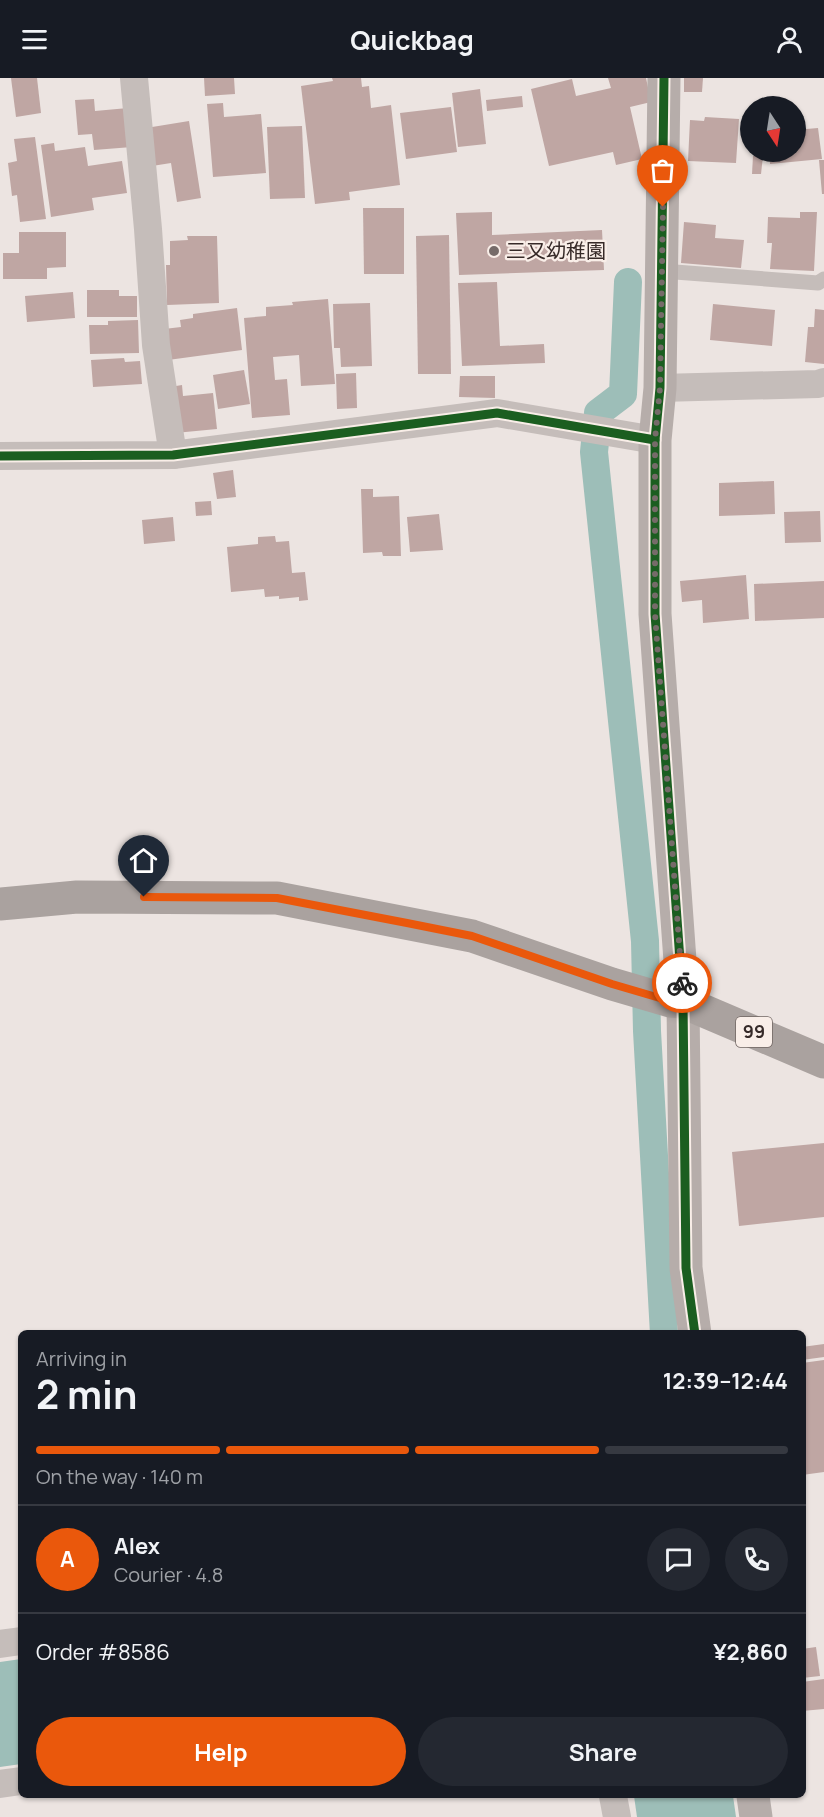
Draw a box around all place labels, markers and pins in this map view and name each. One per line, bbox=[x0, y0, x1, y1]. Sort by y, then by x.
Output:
pin bbox=[637, 145, 688, 207]
place label: 三又幼稚園 bbox=[506, 237, 606, 264]
marker: 三又幼稚園 bbox=[487, 244, 501, 258]
pin bbox=[118, 835, 169, 897]

